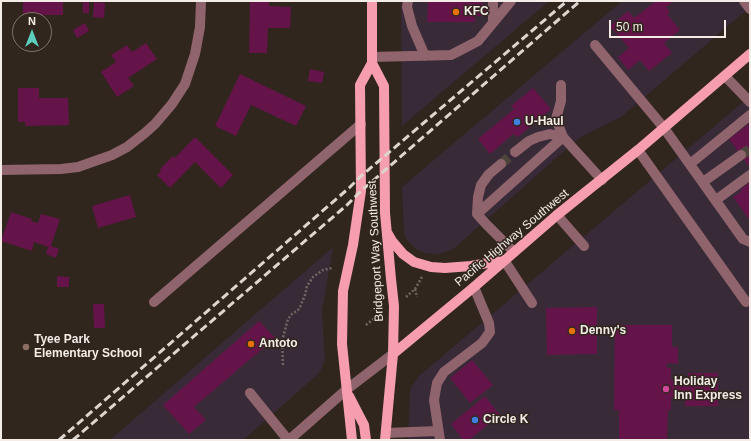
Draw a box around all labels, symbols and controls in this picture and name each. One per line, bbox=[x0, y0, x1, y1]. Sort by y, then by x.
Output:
place label: KFC bbox=[464, 5, 489, 19]
marker: KFC bbox=[451, 7, 461, 17]
north arrow bbox=[12, 12, 52, 52]
scale bar bbox=[611, 12, 728, 38]
text: N bbox=[28, 15, 36, 27]
text: 50 m bbox=[616, 20, 643, 34]
place label: U-Haul bbox=[525, 115, 564, 129]
marker: U-Haul bbox=[512, 117, 522, 127]
street label: Bridgeport Way Southwest bbox=[365, 180, 387, 322]
street label: Pacific Highway Southwest bbox=[452, 186, 572, 290]
place label: Denny's bbox=[580, 324, 626, 338]
marker: Denny's bbox=[567, 326, 577, 336]
place label: Tyee Park Elementary School bbox=[34, 333, 142, 361]
place label: Antoto bbox=[259, 337, 298, 351]
marker: Antoto bbox=[246, 339, 256, 349]
marker: Tyee Park Elementary School bbox=[21, 342, 31, 352]
place label: Holiday Inn Express bbox=[674, 375, 742, 403]
marker: Holiday Inn Express bbox=[661, 384, 671, 394]
place label: Circle K bbox=[483, 413, 528, 427]
marker: Circle K bbox=[470, 415, 480, 425]

